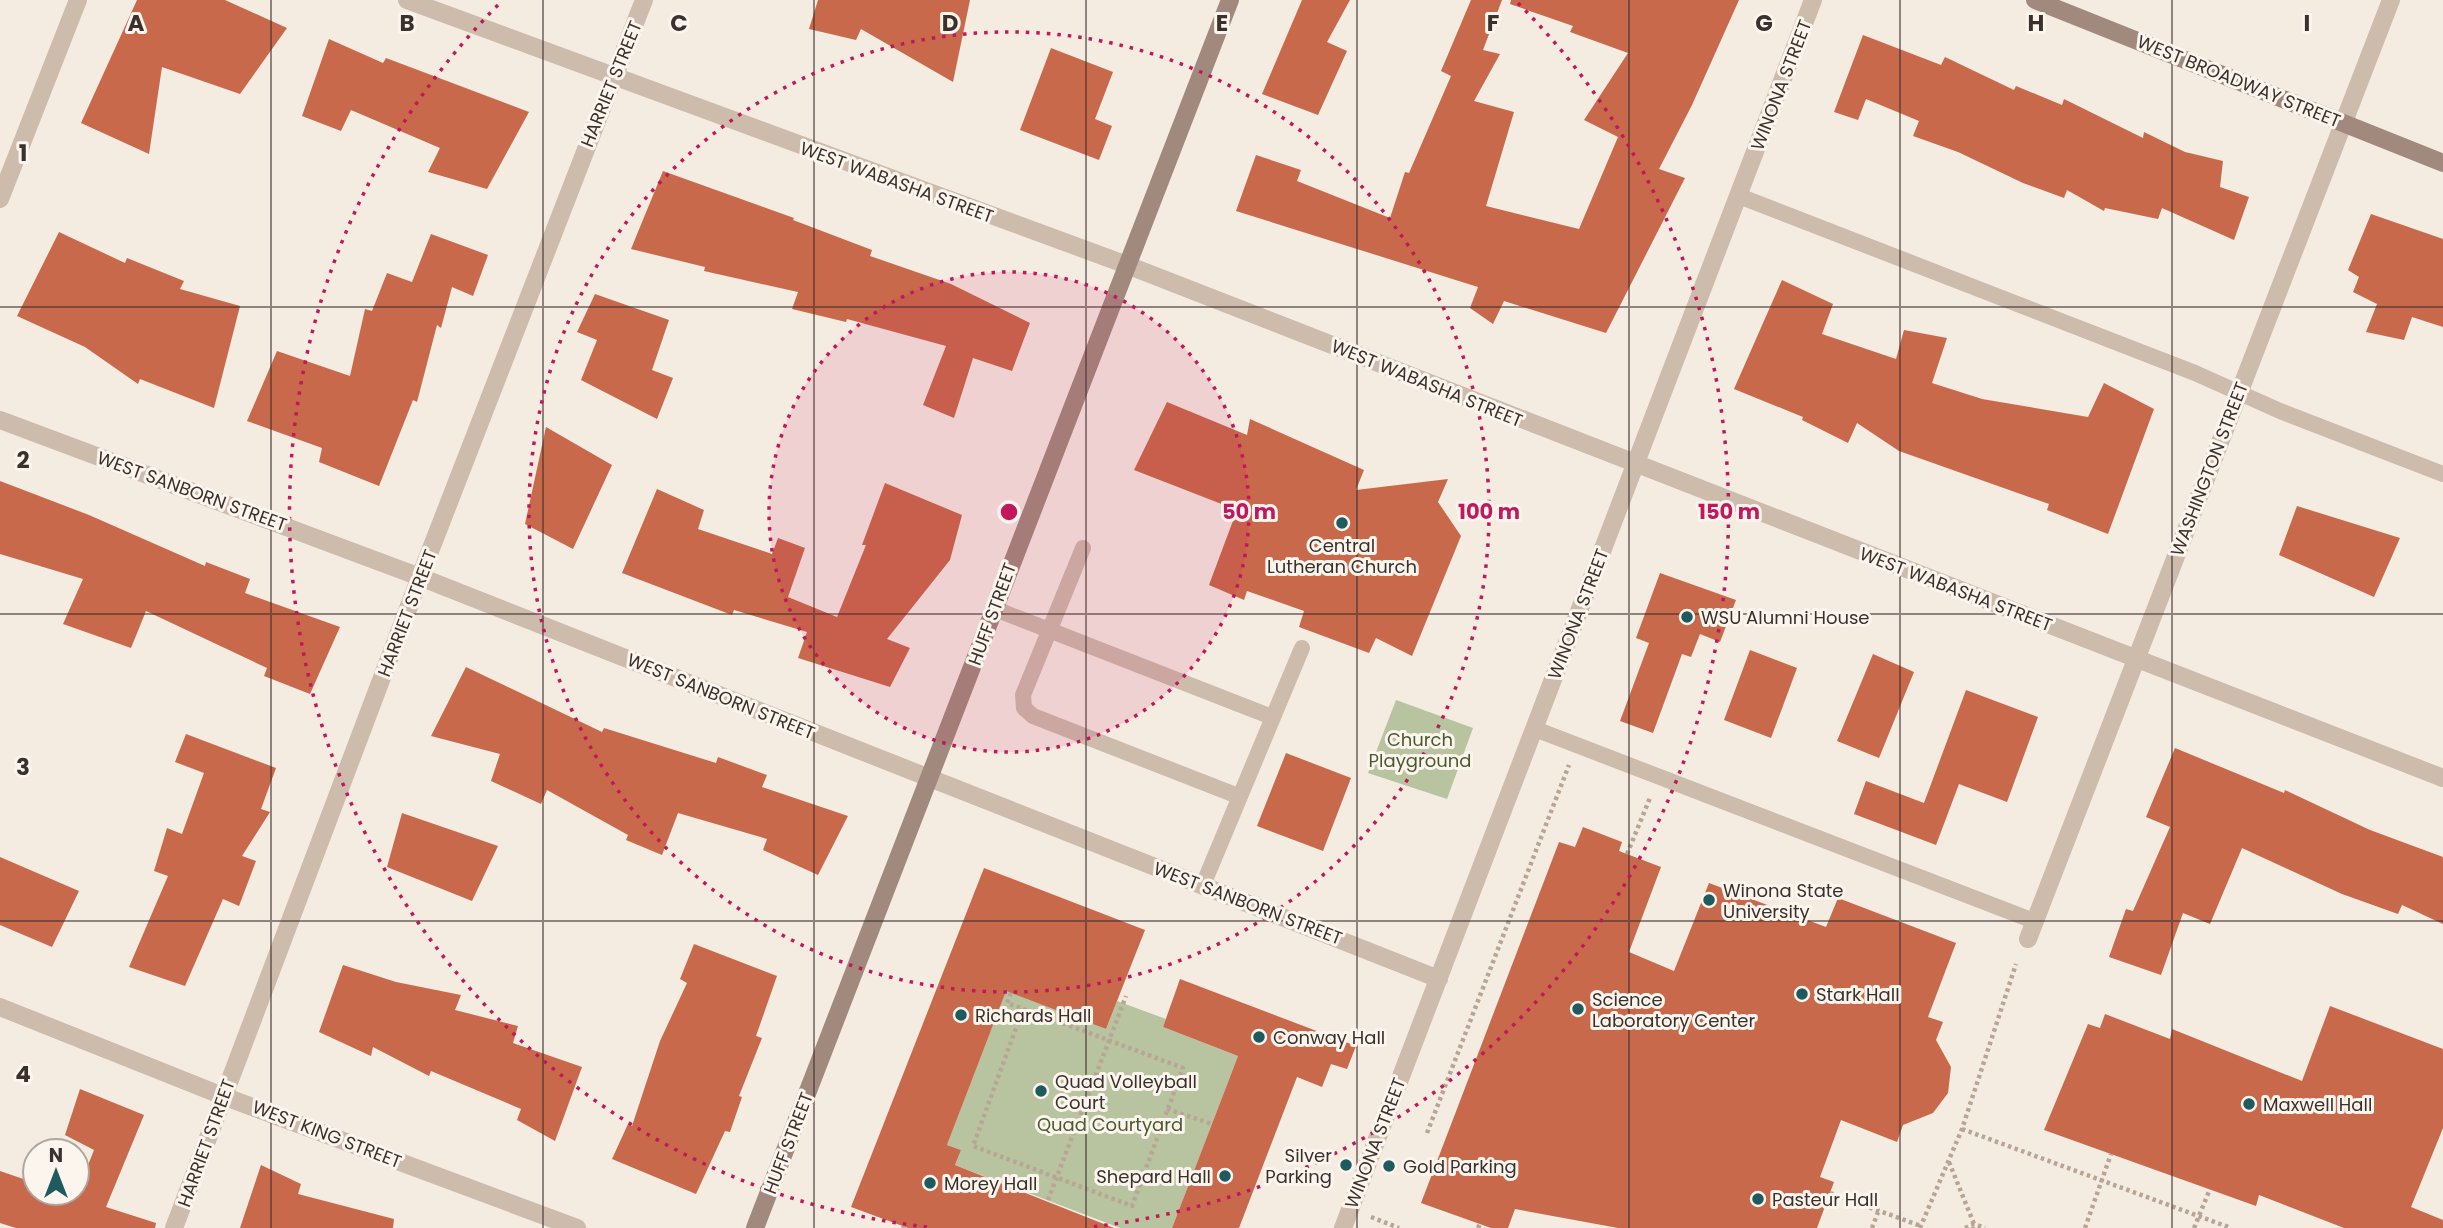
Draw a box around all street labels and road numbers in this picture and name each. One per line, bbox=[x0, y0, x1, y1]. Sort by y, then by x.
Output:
street label: WINONA STREET bbox=[1745, 16, 1817, 154]
street label: HARRIET STREET bbox=[574, 17, 648, 151]
street label: WEST BROADWAY STREET bbox=[2134, 29, 2345, 133]
street label: WEST WABASHA STREET bbox=[797, 135, 997, 229]
street label: WEST WABASHA STREET bbox=[1328, 333, 1527, 433]
street label: WASHINGTON STREET bbox=[2164, 378, 2254, 560]
street label: WEST SANBORN STREET bbox=[94, 445, 291, 537]
street label: WEST WABASHA STREET bbox=[1856, 541, 2056, 637]
street label: WINONA STREET bbox=[1542, 545, 1614, 683]
street label: HARRIET STREET bbox=[371, 546, 443, 680]
street label: HUFF STREET bbox=[962, 559, 1022, 669]
street label: WEST SANBORN STREET bbox=[623, 647, 819, 745]
street label: WEST SANBORN STREET bbox=[1150, 855, 1346, 951]
street label: WINONA STREET bbox=[1339, 1074, 1411, 1212]
street label: HARRIET STREET bbox=[171, 1075, 241, 1210]
street label: HUFF STREET bbox=[757, 1088, 819, 1197]
street label: WEST KING STREET bbox=[249, 1094, 405, 1174]

